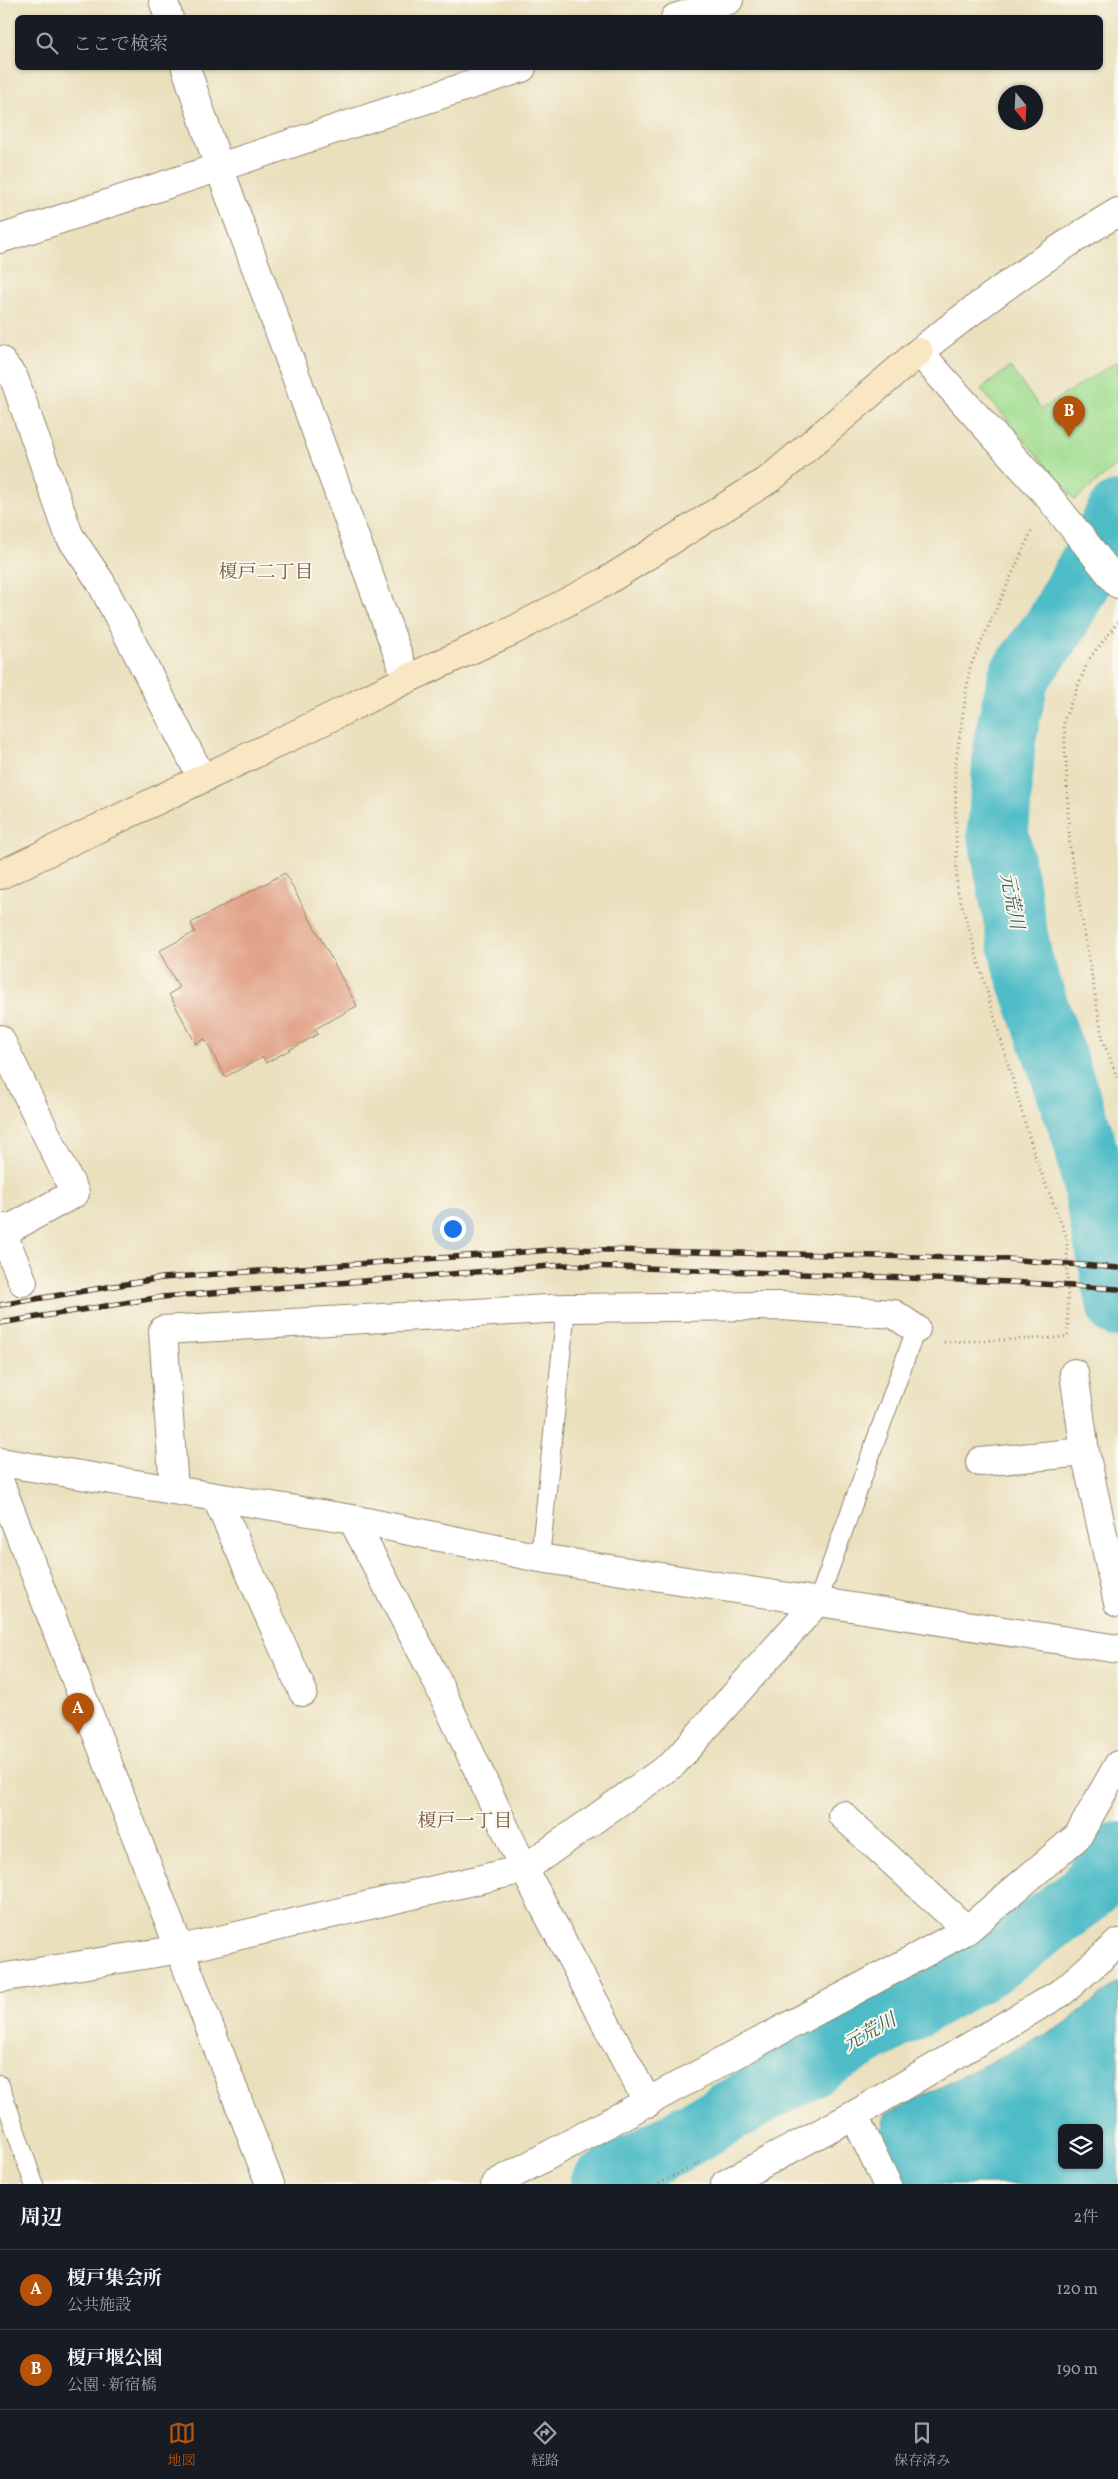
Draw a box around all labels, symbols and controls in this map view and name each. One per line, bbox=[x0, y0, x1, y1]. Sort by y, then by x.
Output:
search box bbox=[15, 15, 1103, 70]
icon: search bbox=[33, 29, 61, 57]
text: ここで検索 bbox=[73, 32, 168, 58]
north arrow bbox=[998, 85, 1043, 130]
pin: B bbox=[1053, 396, 1085, 437]
district label: 榎戸二丁目 bbox=[218, 560, 314, 586]
water label: 元荒川 bbox=[993, 871, 1030, 933]
your location bbox=[440, 1216, 466, 1242]
pin: A bbox=[62, 1693, 94, 1734]
district label: 榎戸一丁目 bbox=[417, 1809, 513, 1835]
water label: 元荒川 bbox=[839, 2007, 903, 2058]
map controls bbox=[1058, 2124, 1103, 2169]
button: layers bbox=[1058, 2124, 1103, 2169]
text: 周辺 bbox=[20, 2204, 62, 2233]
text: 2件 bbox=[1073, 2207, 1098, 2229]
text: 榎戸集会所 bbox=[67, 2266, 162, 2292]
text: A bbox=[30, 2279, 42, 2301]
text: 120 m bbox=[1056, 2279, 1098, 2301]
text: 公共施設 bbox=[67, 2295, 131, 2317]
text: 榎戸堰公園 bbox=[67, 2346, 162, 2372]
text: B bbox=[31, 2359, 41, 2381]
text: 190 m bbox=[1056, 2359, 1098, 2381]
text: 公園 · 新宿橋 bbox=[67, 2375, 157, 2397]
tab: 地図 bbox=[168, 2419, 196, 2471]
tab: 経路 bbox=[531, 2419, 559, 2471]
tab: 保存済み bbox=[894, 2419, 950, 2471]

